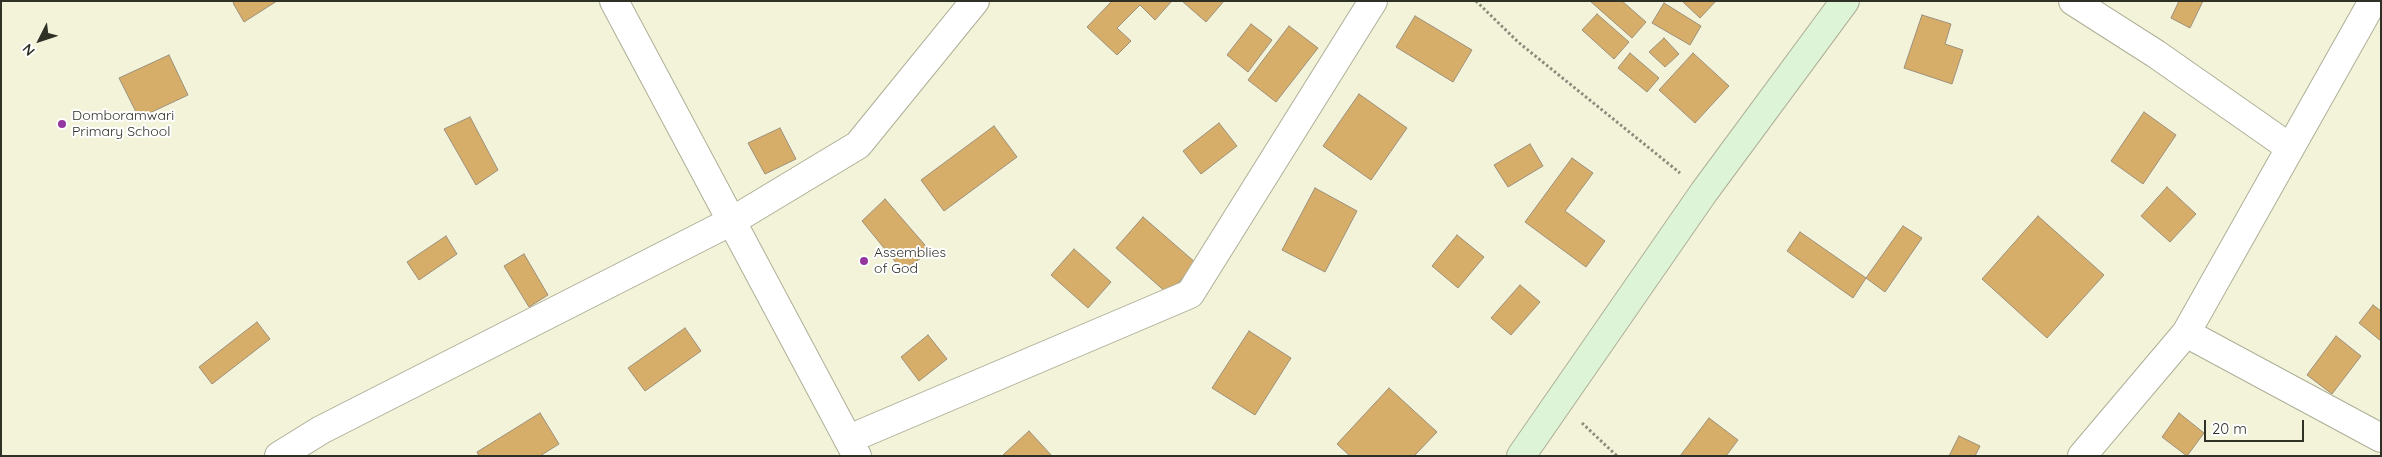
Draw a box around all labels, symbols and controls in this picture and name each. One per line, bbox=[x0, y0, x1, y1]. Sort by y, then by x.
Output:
north arrow bbox=[15, 15, 65, 65]
text: N bbox=[19, 40, 39, 60]
place label: Domboramwari Primary School bbox=[72, 108, 174, 140]
marker: Domboramwari Primary School bbox=[56, 118, 68, 130]
place label: Assemblies of God bbox=[874, 245, 946, 278]
marker: Assemblies of God bbox=[858, 255, 870, 267]
scale bar bbox=[2207, 410, 2307, 442]
text: 20 m bbox=[2212, 419, 2247, 438]

